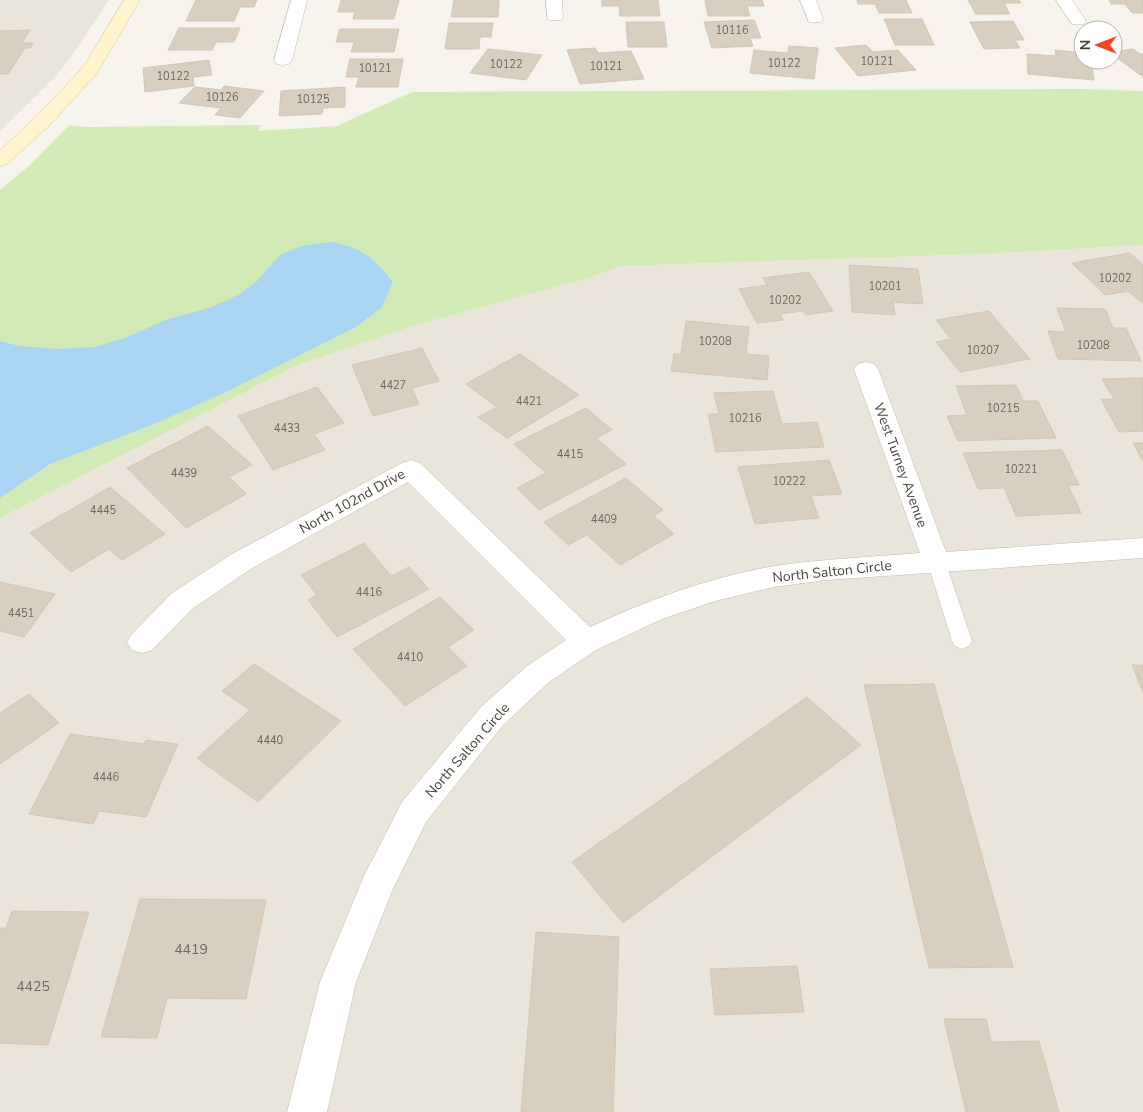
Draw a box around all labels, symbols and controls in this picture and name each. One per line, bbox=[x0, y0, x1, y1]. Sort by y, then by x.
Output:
north arrow bbox=[1073, 20, 1123, 70]
house number: 10116 bbox=[716, 23, 749, 38]
text: N bbox=[1076, 40, 1095, 50]
house number: 10121 bbox=[861, 54, 894, 69]
house number: 10122 bbox=[768, 56, 801, 71]
house number: 10122 bbox=[490, 57, 523, 72]
house number: 10121 bbox=[590, 59, 623, 74]
house number: 10121 bbox=[359, 61, 392, 76]
house number: 10122 bbox=[157, 69, 190, 84]
house number: 10126 bbox=[206, 90, 239, 105]
house number: 10125 bbox=[297, 92, 330, 107]
house number: 10202 bbox=[1099, 271, 1132, 286]
house number: 10201 bbox=[869, 279, 902, 294]
house number: 10202 bbox=[769, 293, 802, 308]
house number: 10208 bbox=[699, 334, 732, 349]
house number: 10208 bbox=[1077, 338, 1110, 353]
house number: 10207 bbox=[967, 343, 1000, 358]
house number: 4427 bbox=[380, 378, 406, 393]
house number: 4421 bbox=[516, 394, 542, 409]
street label: West Turney Avenue bbox=[869, 400, 932, 530]
house number: 10215 bbox=[987, 401, 1020, 416]
house number: 10216 bbox=[729, 411, 762, 426]
house number: 4433 bbox=[274, 421, 300, 436]
house number: 4415 bbox=[557, 447, 584, 462]
house number: 10221 bbox=[1005, 462, 1038, 477]
street label: North 102nd Drive bbox=[296, 465, 408, 538]
house number: 4439 bbox=[171, 466, 197, 481]
house number: 10222 bbox=[773, 474, 806, 489]
house number: 4445 bbox=[90, 503, 117, 518]
house number: 4409 bbox=[591, 512, 617, 527]
street label: North Salton Circle bbox=[771, 556, 893, 587]
house number: 4416 bbox=[356, 585, 383, 600]
house number: 4451 bbox=[8, 606, 34, 621]
house number: 4410 bbox=[397, 650, 424, 665]
street label: North Salton Circle bbox=[421, 699, 514, 802]
house number: 4440 bbox=[257, 733, 284, 748]
house number: 4446 bbox=[93, 770, 120, 785]
house number: 4419 bbox=[174, 940, 208, 959]
house number: 4425 bbox=[16, 977, 50, 996]

